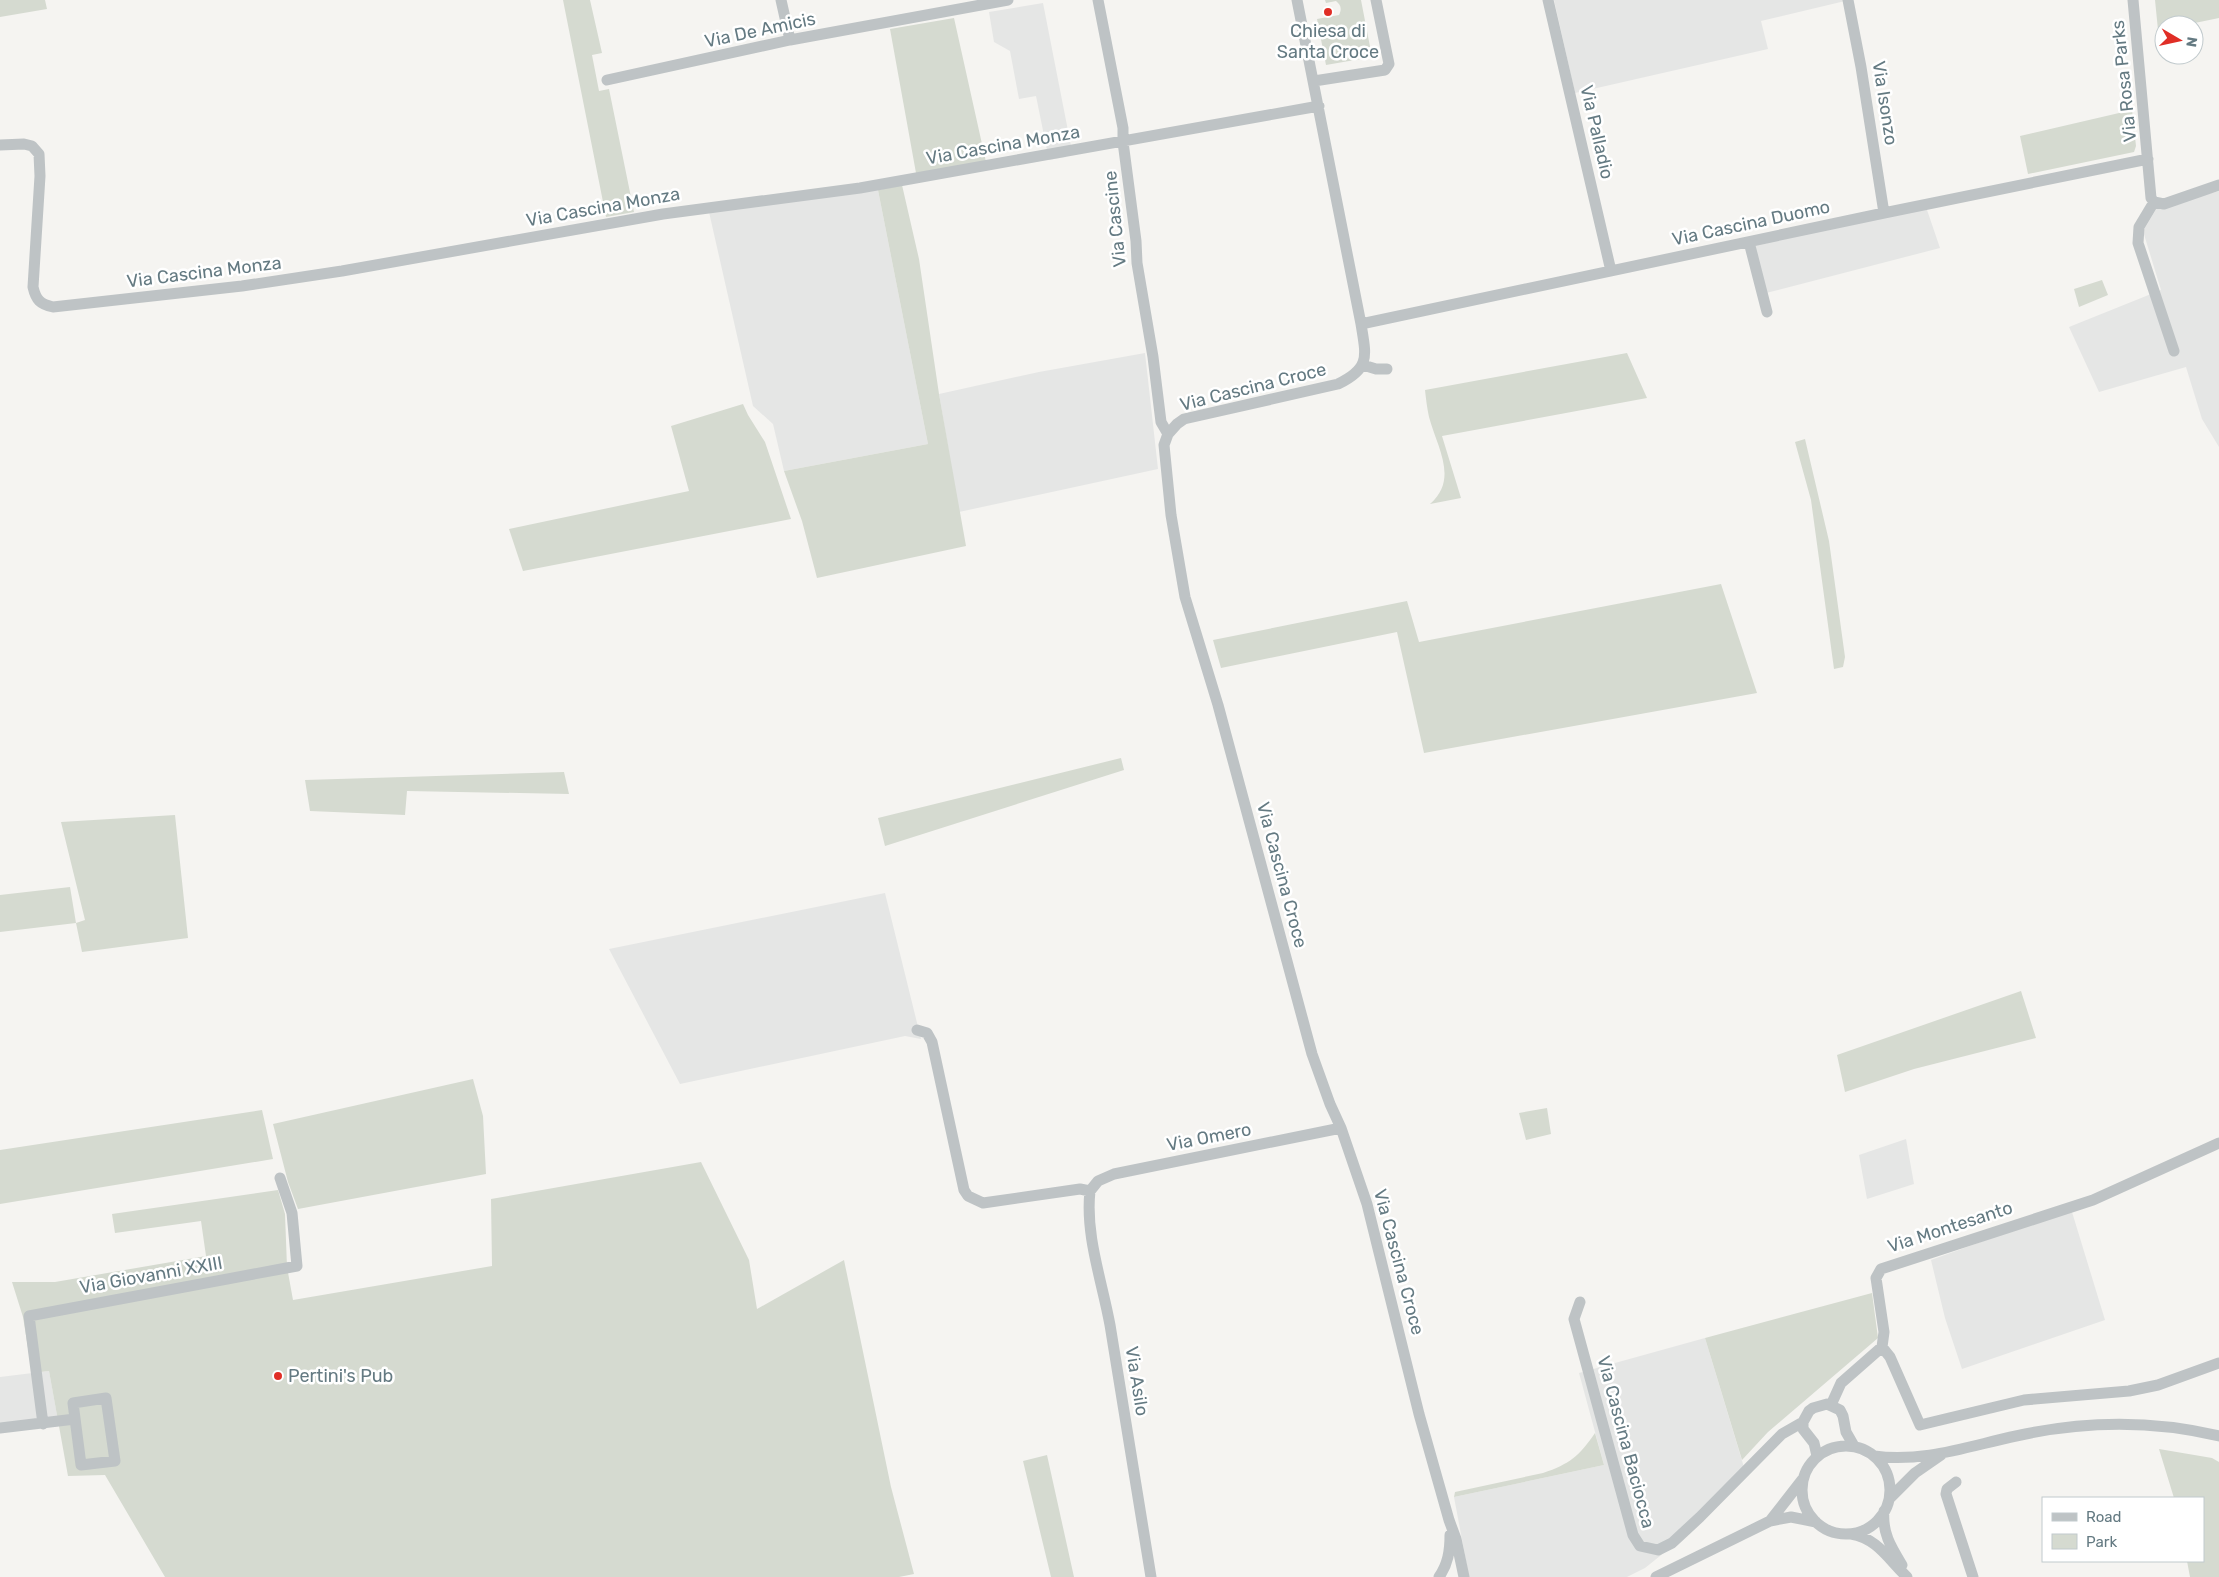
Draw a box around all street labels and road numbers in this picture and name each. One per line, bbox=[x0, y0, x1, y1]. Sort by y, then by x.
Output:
street label: Via De Amicis bbox=[703, 8, 817, 52]
street label: Via Rosa Parks bbox=[2107, 19, 2141, 143]
street label: Via Isonzo bbox=[1867, 59, 1903, 147]
street label: Via Palladio bbox=[1576, 83, 1618, 181]
street label: Via Cascina Monza bbox=[924, 121, 1082, 169]
street label: Via Cascine bbox=[1099, 170, 1131, 268]
street label: Via Cascina Monza bbox=[524, 183, 682, 231]
street label: Via Cascina Duomo bbox=[1670, 196, 1832, 250]
street label: Via Cascina Monza bbox=[125, 252, 283, 292]
street label: Via Cascina Croce bbox=[1178, 358, 1328, 416]
street label: Via Cascina Croce bbox=[1252, 800, 1312, 950]
street label: Via Omero bbox=[1165, 1118, 1253, 1156]
street label: Via Cascina Croce bbox=[1369, 1187, 1429, 1337]
street label: Via Montesanto bbox=[1885, 1196, 2015, 1258]
street label: Via Giovanni XXIII bbox=[78, 1252, 224, 1298]
street label: Via Asilo bbox=[1121, 1345, 1153, 1417]
street label: Via Cascina Baciocca bbox=[1592, 1353, 1660, 1531]

